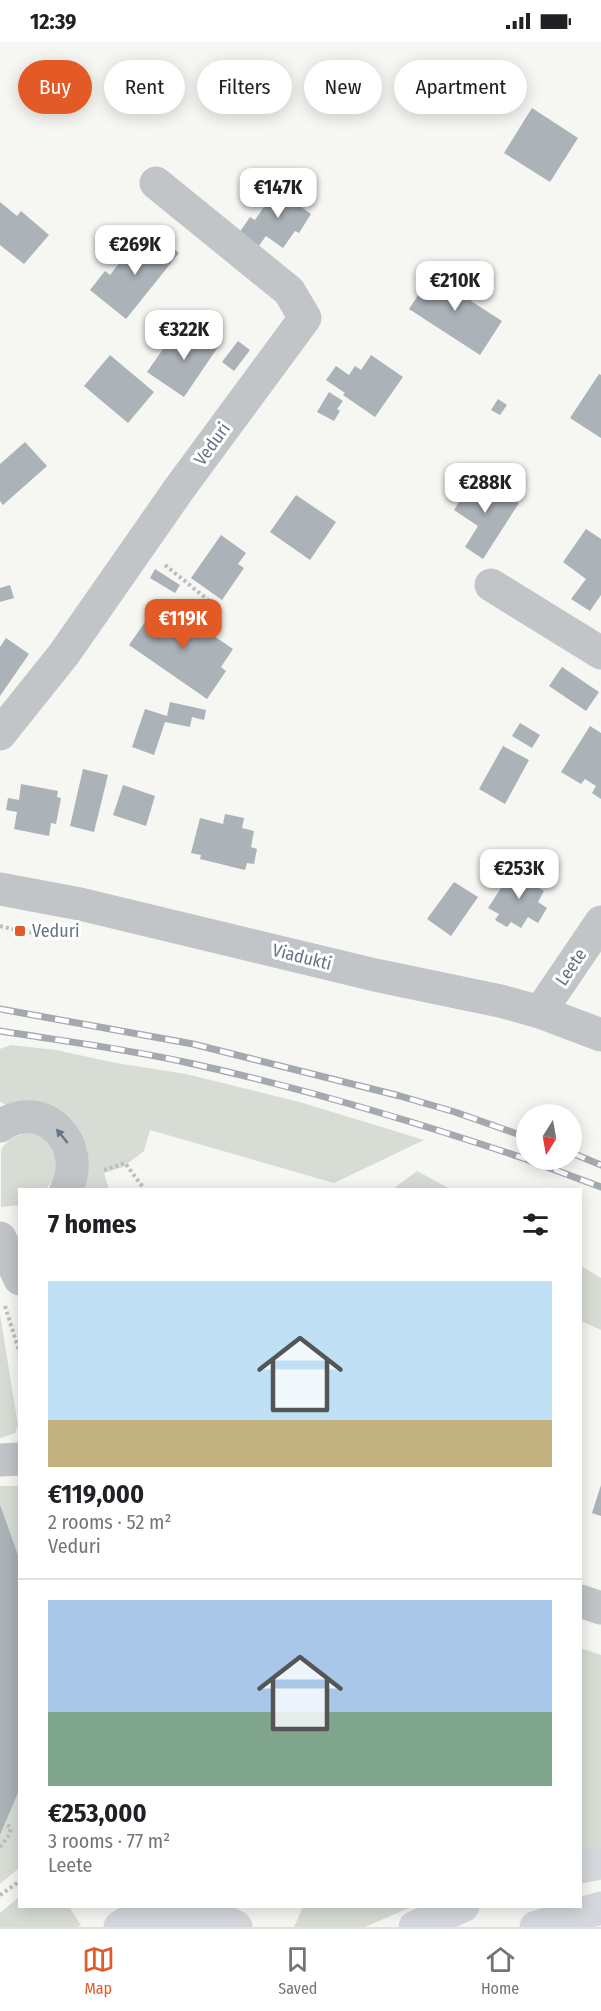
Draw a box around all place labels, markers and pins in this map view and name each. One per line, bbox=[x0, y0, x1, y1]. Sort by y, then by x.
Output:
pin: €147K bbox=[236, 168, 320, 219]
pin: €269K bbox=[93, 225, 177, 276]
pin: €210K bbox=[413, 261, 497, 312]
pin: €322K bbox=[142, 310, 226, 361]
pin: €288K bbox=[443, 463, 527, 514]
pin: €119K bbox=[141, 599, 225, 650]
pin: €253K bbox=[477, 849, 561, 900]
place label: Veduri bbox=[32, 920, 79, 942]
marker: Veduri bbox=[13, 924, 27, 938]

